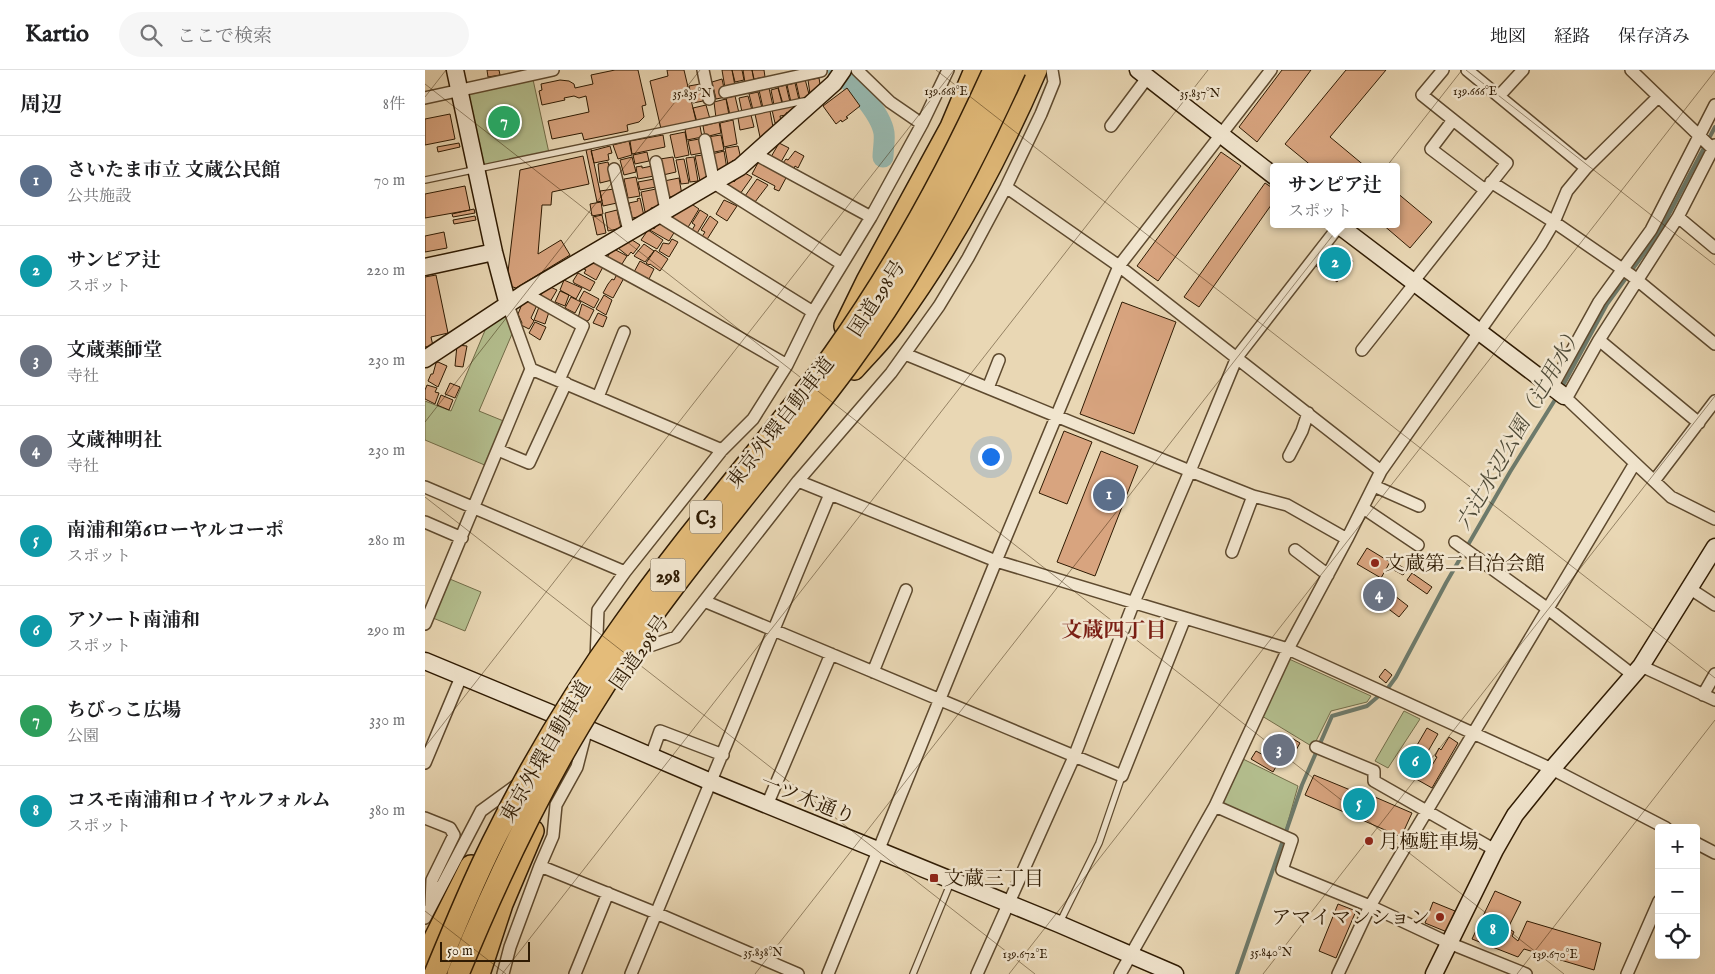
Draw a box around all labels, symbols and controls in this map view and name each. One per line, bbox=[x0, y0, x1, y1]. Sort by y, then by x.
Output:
search box bbox=[119, 12, 469, 57]
text: Kartio bbox=[25, 19, 89, 50]
icon: search bbox=[137, 21, 165, 49]
text: ここで検索 bbox=[177, 25, 272, 49]
text: 地図 bbox=[1490, 26, 1526, 49]
text: 経路 bbox=[1554, 26, 1590, 49]
text: 保存済み bbox=[1618, 26, 1690, 49]
text: 139.668°E bbox=[924, 84, 968, 99]
text: 139.666°E bbox=[1453, 84, 1497, 99]
text: 35.835°N bbox=[672, 86, 712, 101]
text: 35.837°N bbox=[1180, 86, 1221, 101]
text: 周辺 bbox=[20, 92, 62, 119]
text: 8件 bbox=[383, 95, 405, 115]
pin: 7 bbox=[488, 103, 520, 141]
text: さいたま市立 文蔵公民館 bbox=[67, 159, 280, 183]
popup bbox=[1270, 163, 1400, 228]
text: 1 bbox=[33, 171, 39, 191]
text: 70 m bbox=[374, 171, 405, 191]
text: サンピア辻 bbox=[1288, 174, 1382, 198]
text: 公共施設 bbox=[67, 187, 131, 207]
text: スポット bbox=[1288, 202, 1352, 222]
pin: 2 bbox=[1319, 244, 1351, 282]
text: サンピア辻 bbox=[67, 249, 161, 273]
street label: 国道298号 bbox=[843, 256, 911, 342]
text: 2 bbox=[32, 261, 40, 281]
text: 220 m bbox=[366, 261, 405, 281]
text: スポット bbox=[67, 277, 131, 297]
water label: 六辻水辺公園（辻用水） bbox=[1451, 322, 1590, 536]
text: 文蔵薬師堂 bbox=[67, 339, 162, 363]
text: 3 bbox=[33, 351, 39, 371]
text: 230 m bbox=[368, 351, 405, 371]
street label: 東京外環自動車道 bbox=[722, 352, 840, 494]
text: 寺社 bbox=[67, 367, 99, 387]
text: 文蔵神明社 bbox=[67, 429, 162, 453]
text: 4 bbox=[32, 441, 40, 461]
text: 230 m bbox=[368, 441, 405, 461]
your location bbox=[978, 444, 1004, 470]
text: 寺社 bbox=[67, 457, 99, 477]
pin: 1 bbox=[1093, 476, 1125, 514]
road number: C3 bbox=[690, 501, 722, 534]
text: 南浦和第6ローヤルコーポ bbox=[67, 519, 284, 543]
text: 5 bbox=[33, 531, 39, 551]
text: 280 m bbox=[368, 531, 405, 551]
text: スポット bbox=[67, 547, 131, 567]
place label: 文蔵第二自治会館 bbox=[1385, 552, 1545, 577]
marker: 文蔵第二自治会館 bbox=[1369, 557, 1381, 569]
road number: 298 bbox=[651, 558, 685, 592]
pin: 4 bbox=[1363, 576, 1395, 614]
text: アソート南浦和 bbox=[67, 609, 200, 633]
street label: 国道298号 bbox=[605, 610, 675, 695]
district label: 文蔵四丁目 bbox=[1062, 618, 1167, 645]
text: 6 bbox=[33, 621, 39, 641]
text: 290 m bbox=[367, 621, 405, 641]
text: スポット bbox=[67, 637, 131, 657]
street label: 東京外環自動車道 bbox=[495, 676, 597, 827]
text: ちびっこ広場 bbox=[67, 699, 181, 723]
text: 7 bbox=[32, 711, 40, 731]
text: 330 m bbox=[369, 711, 405, 731]
text: 公園 bbox=[67, 727, 99, 747]
pin: 3 bbox=[1263, 731, 1295, 769]
pin: 6 bbox=[1399, 743, 1431, 781]
street label: 一ツ木通り bbox=[756, 770, 858, 831]
pin: 5 bbox=[1343, 785, 1375, 823]
text: コスモ南浦和ロイヤルフォルム bbox=[67, 789, 331, 813]
text: 8 bbox=[33, 801, 39, 821]
text: 380 m bbox=[369, 801, 405, 821]
text: スポット bbox=[67, 817, 131, 837]
map controls bbox=[1655, 824, 1700, 959]
button: + bbox=[1655, 824, 1700, 869]
place label: 月極駐車場 bbox=[1379, 830, 1479, 855]
marker: 月極駐車場 bbox=[1363, 835, 1375, 847]
place label: 文蔵三丁目 bbox=[944, 867, 1044, 892]
button: − bbox=[1655, 869, 1700, 914]
marker: 文蔵三丁目 bbox=[928, 872, 940, 884]
place label: アマイマンション bbox=[1271, 906, 1430, 931]
marker: アマイマンション bbox=[1434, 911, 1446, 923]
pin: 8 bbox=[1477, 911, 1509, 949]
button: locate bbox=[1655, 914, 1700, 959]
scale bar bbox=[440, 939, 530, 962]
text: 50 m bbox=[447, 942, 473, 960]
text: 35.838°N bbox=[743, 945, 783, 960]
text: 35.840°N bbox=[1250, 945, 1293, 960]
text: 139.672°E bbox=[1002, 947, 1048, 962]
text: 139.670°E bbox=[1532, 947, 1578, 962]

